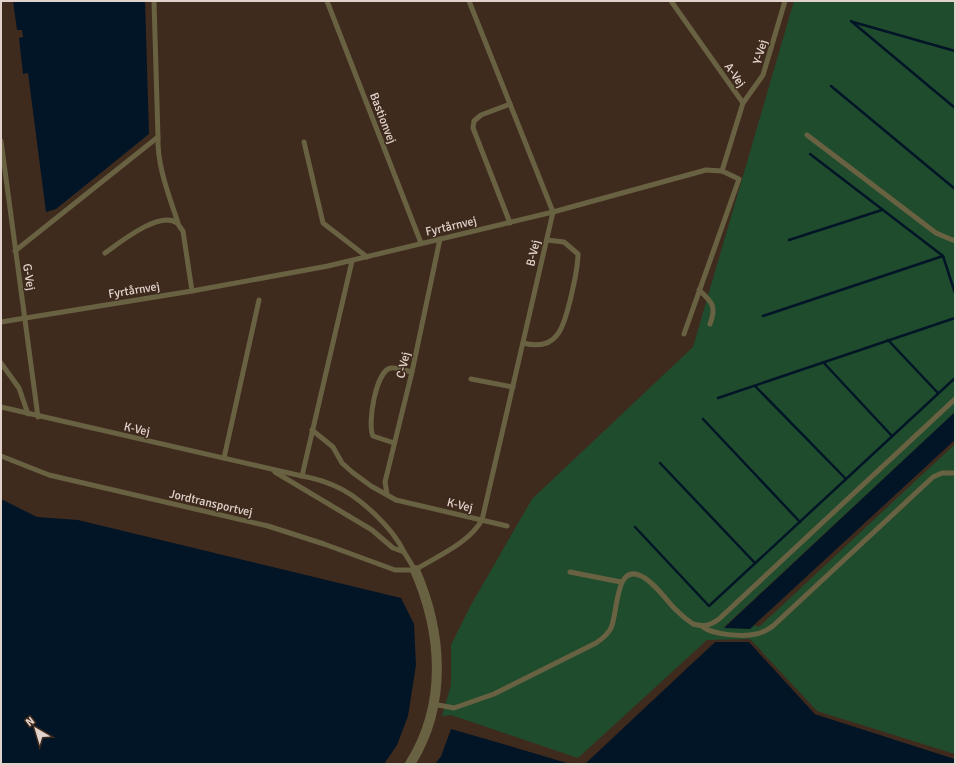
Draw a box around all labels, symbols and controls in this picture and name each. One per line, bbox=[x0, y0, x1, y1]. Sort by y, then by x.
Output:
street label: Y-Vej bbox=[750, 38, 771, 66]
street label: A-Vej bbox=[721, 60, 748, 91]
street label: Bastionvej bbox=[366, 91, 399, 146]
street label: Fyrtårnvej bbox=[424, 213, 478, 240]
street label: B-Vej bbox=[523, 238, 544, 268]
street label: G-Vej bbox=[19, 262, 38, 292]
street label: Fyrtårnvej bbox=[107, 279, 161, 302]
street label: C-Vej bbox=[393, 350, 414, 380]
street label: K-Vej bbox=[122, 419, 151, 440]
street label: Jordtransportvej bbox=[168, 487, 254, 520]
street label: K-Vej bbox=[445, 495, 475, 516]
north arrow bbox=[16, 709, 56, 749]
text: N bbox=[23, 714, 37, 729]

